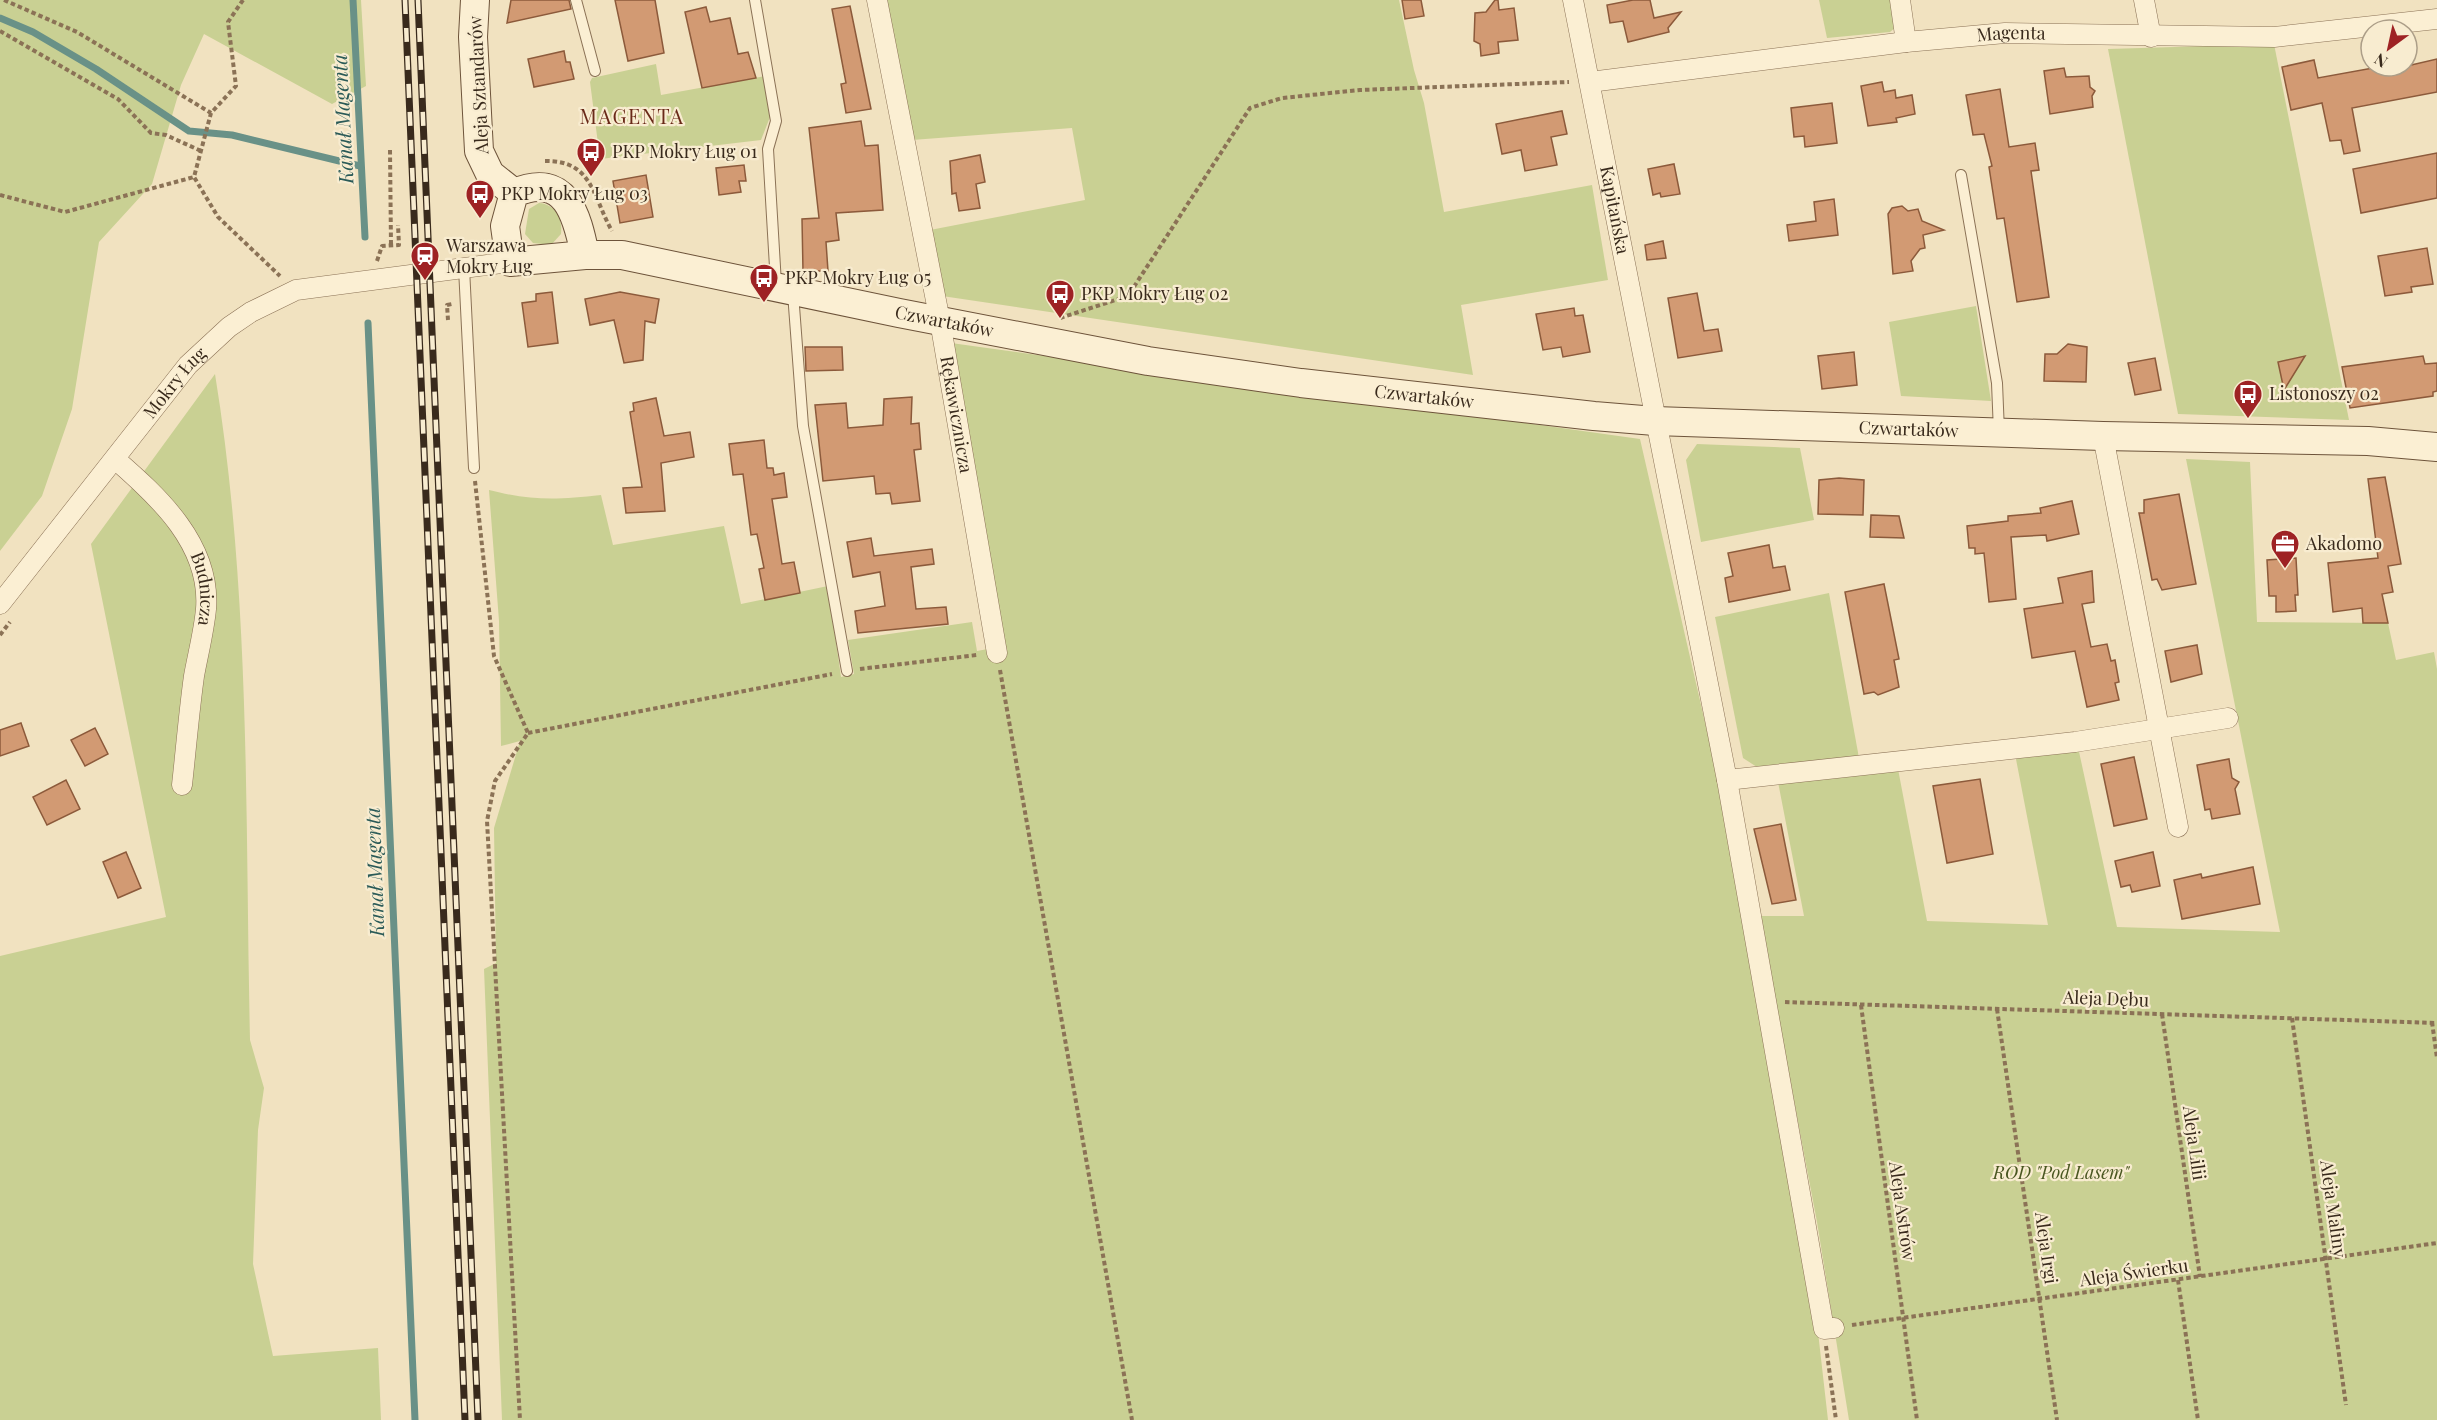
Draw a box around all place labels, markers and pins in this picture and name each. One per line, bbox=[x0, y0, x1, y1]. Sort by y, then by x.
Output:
bus stop icon: PKP Mokry Ług 01 bbox=[575, 136, 607, 178]
place label: PKP Mokry Ług 01 bbox=[612, 139, 758, 163]
bus stop icon: PKP Mokry Ług 03 bbox=[464, 178, 496, 220]
place label: PKP Mokry Ług 03 bbox=[501, 181, 648, 205]
place label: Warszawa Mokry Ług bbox=[445, 233, 533, 278]
station icon: Warszawa Mokry Ług bbox=[409, 240, 441, 282]
bus stop icon: PKP Mokry Ług 05 bbox=[748, 262, 780, 304]
place label: PKP Mokry Ług 05 bbox=[785, 265, 931, 289]
bus stop icon: PKP Mokry Ług 02 bbox=[1044, 278, 1076, 320]
place label: PKP Mokry Ług 02 bbox=[1081, 281, 1228, 305]
bus stop icon: Listonoszy 02 bbox=[2232, 378, 2264, 420]
place label: Listonoszy 02 bbox=[2269, 381, 2379, 405]
office icon: Akadomo bbox=[2269, 528, 2301, 570]
place label: Akadomo bbox=[2305, 531, 2382, 555]

